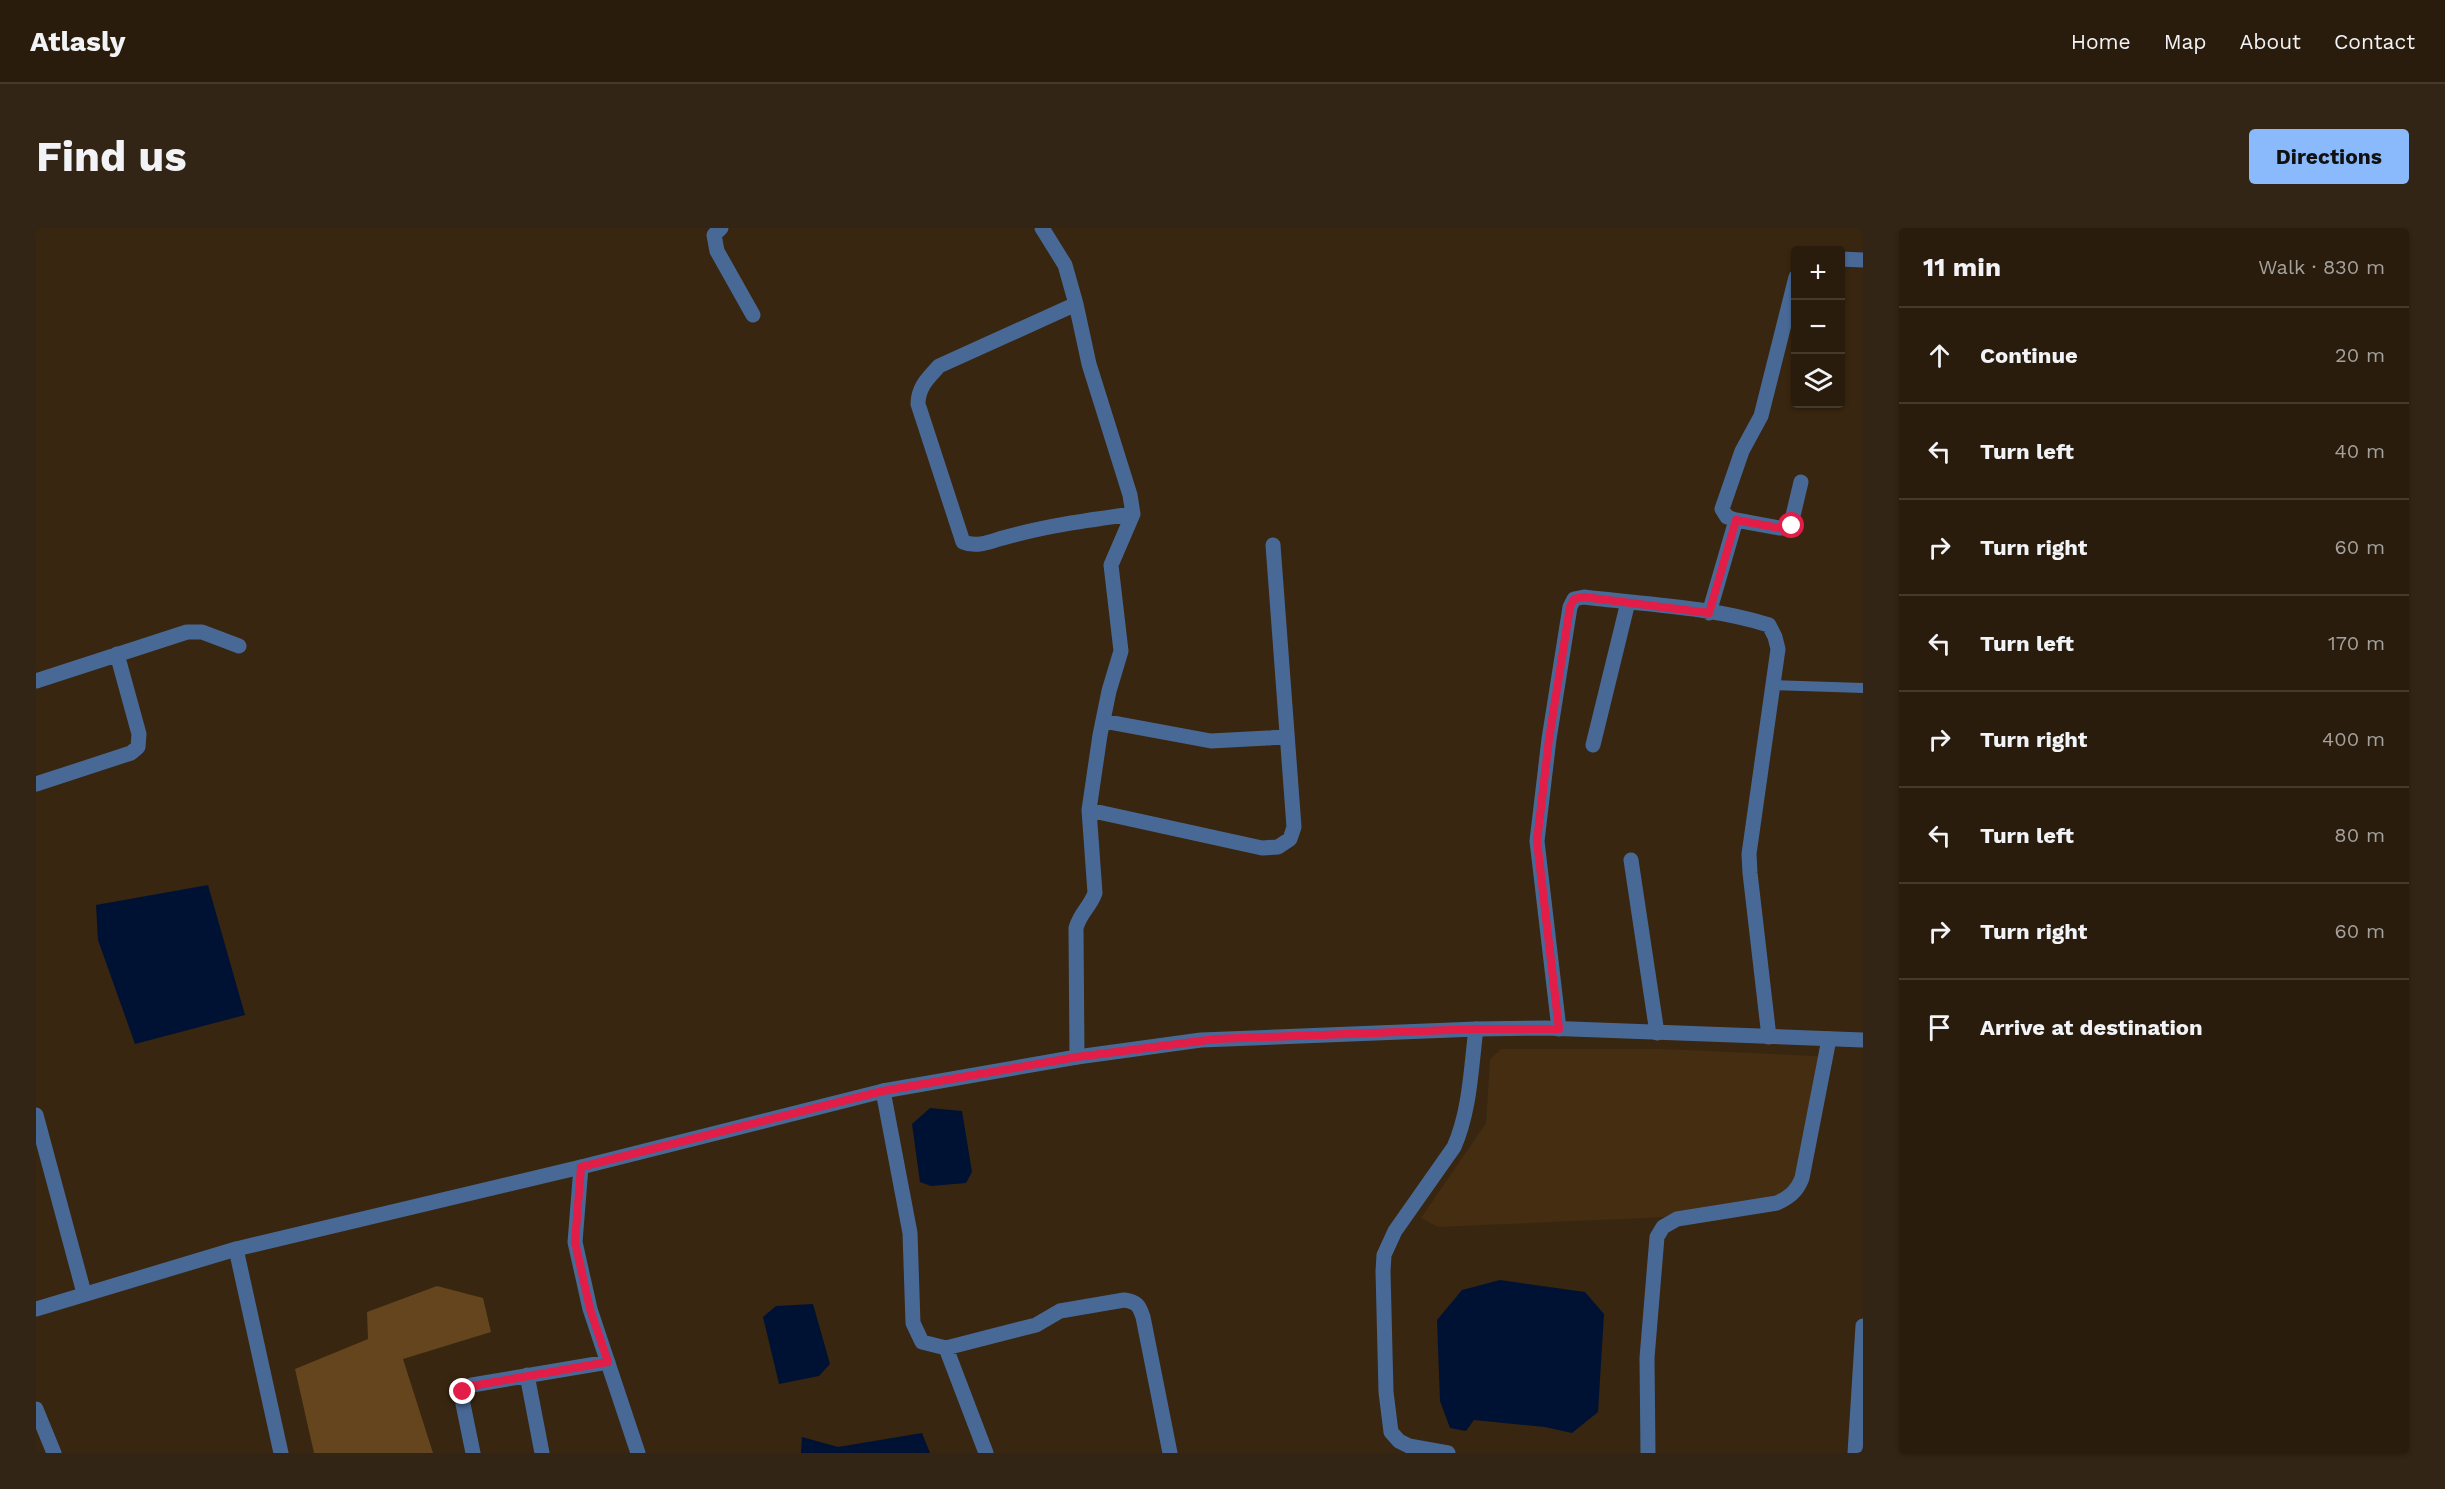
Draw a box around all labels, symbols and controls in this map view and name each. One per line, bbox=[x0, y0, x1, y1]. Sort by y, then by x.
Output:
text: Atlasly bbox=[30, 25, 125, 58]
text: Home bbox=[2071, 29, 2131, 54]
text: Map bbox=[2164, 29, 2207, 54]
text: About bbox=[2240, 29, 2301, 54]
text: Contact bbox=[2334, 29, 2415, 54]
button: Directions bbox=[2249, 129, 2409, 184]
text: Find us bbox=[36, 132, 187, 181]
map controls bbox=[1791, 246, 1845, 408]
button: + bbox=[1791, 246, 1845, 300]
text: 11 min bbox=[1923, 252, 2001, 282]
text: Walk · 830 m bbox=[2258, 255, 2385, 279]
button: − bbox=[1791, 300, 1845, 354]
icon: ahead bbox=[1923, 339, 1956, 372]
text: Continue bbox=[1980, 343, 2078, 368]
text: 20 m bbox=[2335, 343, 2385, 367]
button: layers bbox=[1791, 354, 1845, 408]
icon: left bbox=[1923, 435, 1956, 468]
text: Turn left bbox=[1980, 439, 2074, 464]
text: 40 m bbox=[2334, 439, 2385, 463]
route start bbox=[1778, 512, 1804, 538]
icon: right bbox=[1923, 531, 1956, 564]
text: Turn right bbox=[1980, 535, 2087, 560]
text: 60 m bbox=[2335, 535, 2385, 559]
icon: left bbox=[1923, 627, 1956, 660]
text: Turn left bbox=[1980, 631, 2074, 656]
text: 170 m bbox=[2328, 631, 2385, 655]
icon: right bbox=[1923, 723, 1956, 756]
text: Turn right bbox=[1980, 727, 2087, 752]
text: 400 m bbox=[2322, 727, 2385, 751]
icon: left bbox=[1923, 819, 1956, 852]
text: Turn left bbox=[1980, 823, 2074, 848]
text: 80 m bbox=[2334, 823, 2385, 847]
icon: right bbox=[1923, 915, 1956, 948]
text: Turn right bbox=[1980, 919, 2087, 944]
text: 60 m bbox=[2335, 919, 2385, 943]
icon: arrive bbox=[1923, 1011, 1956, 1044]
text: Arrive at destination bbox=[1980, 1015, 2203, 1040]
route end bbox=[449, 1378, 475, 1404]

